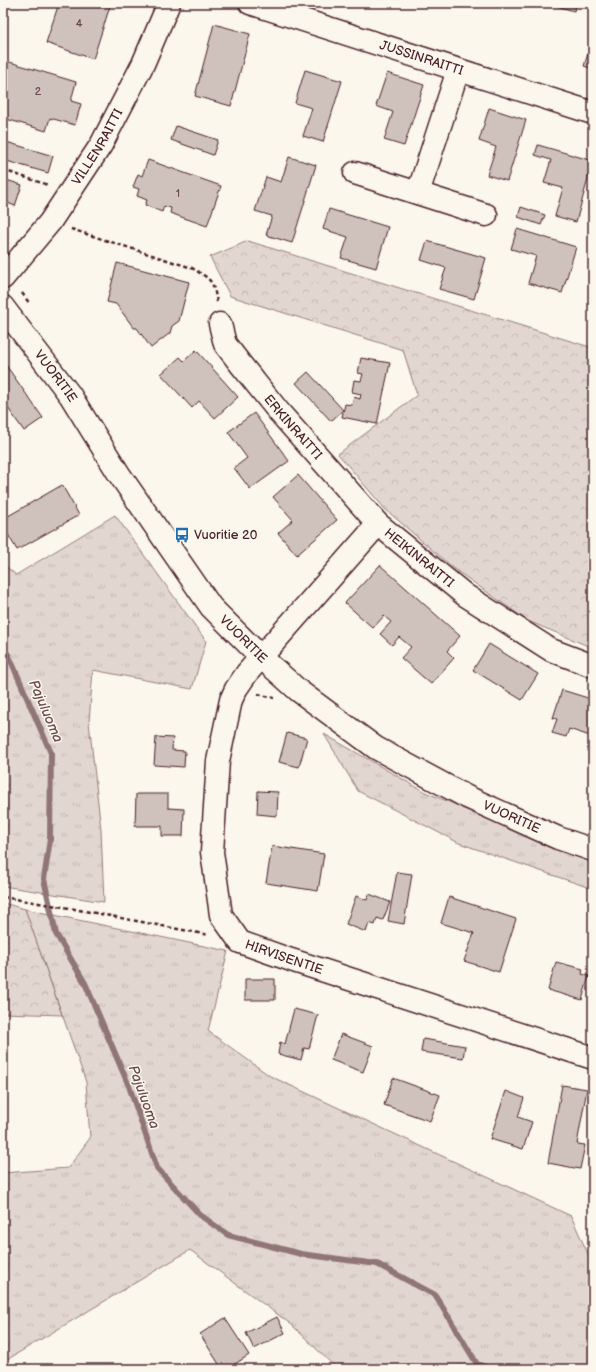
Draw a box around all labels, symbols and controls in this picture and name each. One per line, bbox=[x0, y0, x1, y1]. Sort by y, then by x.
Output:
house number: 4 bbox=[76, 17, 83, 30]
street label: JUSSINRAITTI bbox=[378, 37, 465, 79]
house number: 2 bbox=[35, 85, 42, 98]
street label: VILLENRAITTI bbox=[69, 106, 126, 188]
house number: 1 bbox=[176, 187, 180, 200]
street label: VUORITIE bbox=[31, 347, 81, 406]
street label: ERKINRAITTI bbox=[260, 391, 325, 463]
street label: HEIKINRAITTI bbox=[381, 525, 457, 591]
bus stop icon: Vuoritie 20 bbox=[173, 526, 191, 544]
place label: Vuoritie 20 bbox=[194, 527, 258, 543]
street label: VUORITIE bbox=[216, 612, 271, 667]
water label: Pajuluoma bbox=[25, 677, 67, 745]
street label: VUORITIE bbox=[480, 797, 543, 837]
street label: HIRVISENTIE bbox=[243, 936, 325, 978]
water label: Pajuluoma bbox=[125, 1063, 163, 1131]

